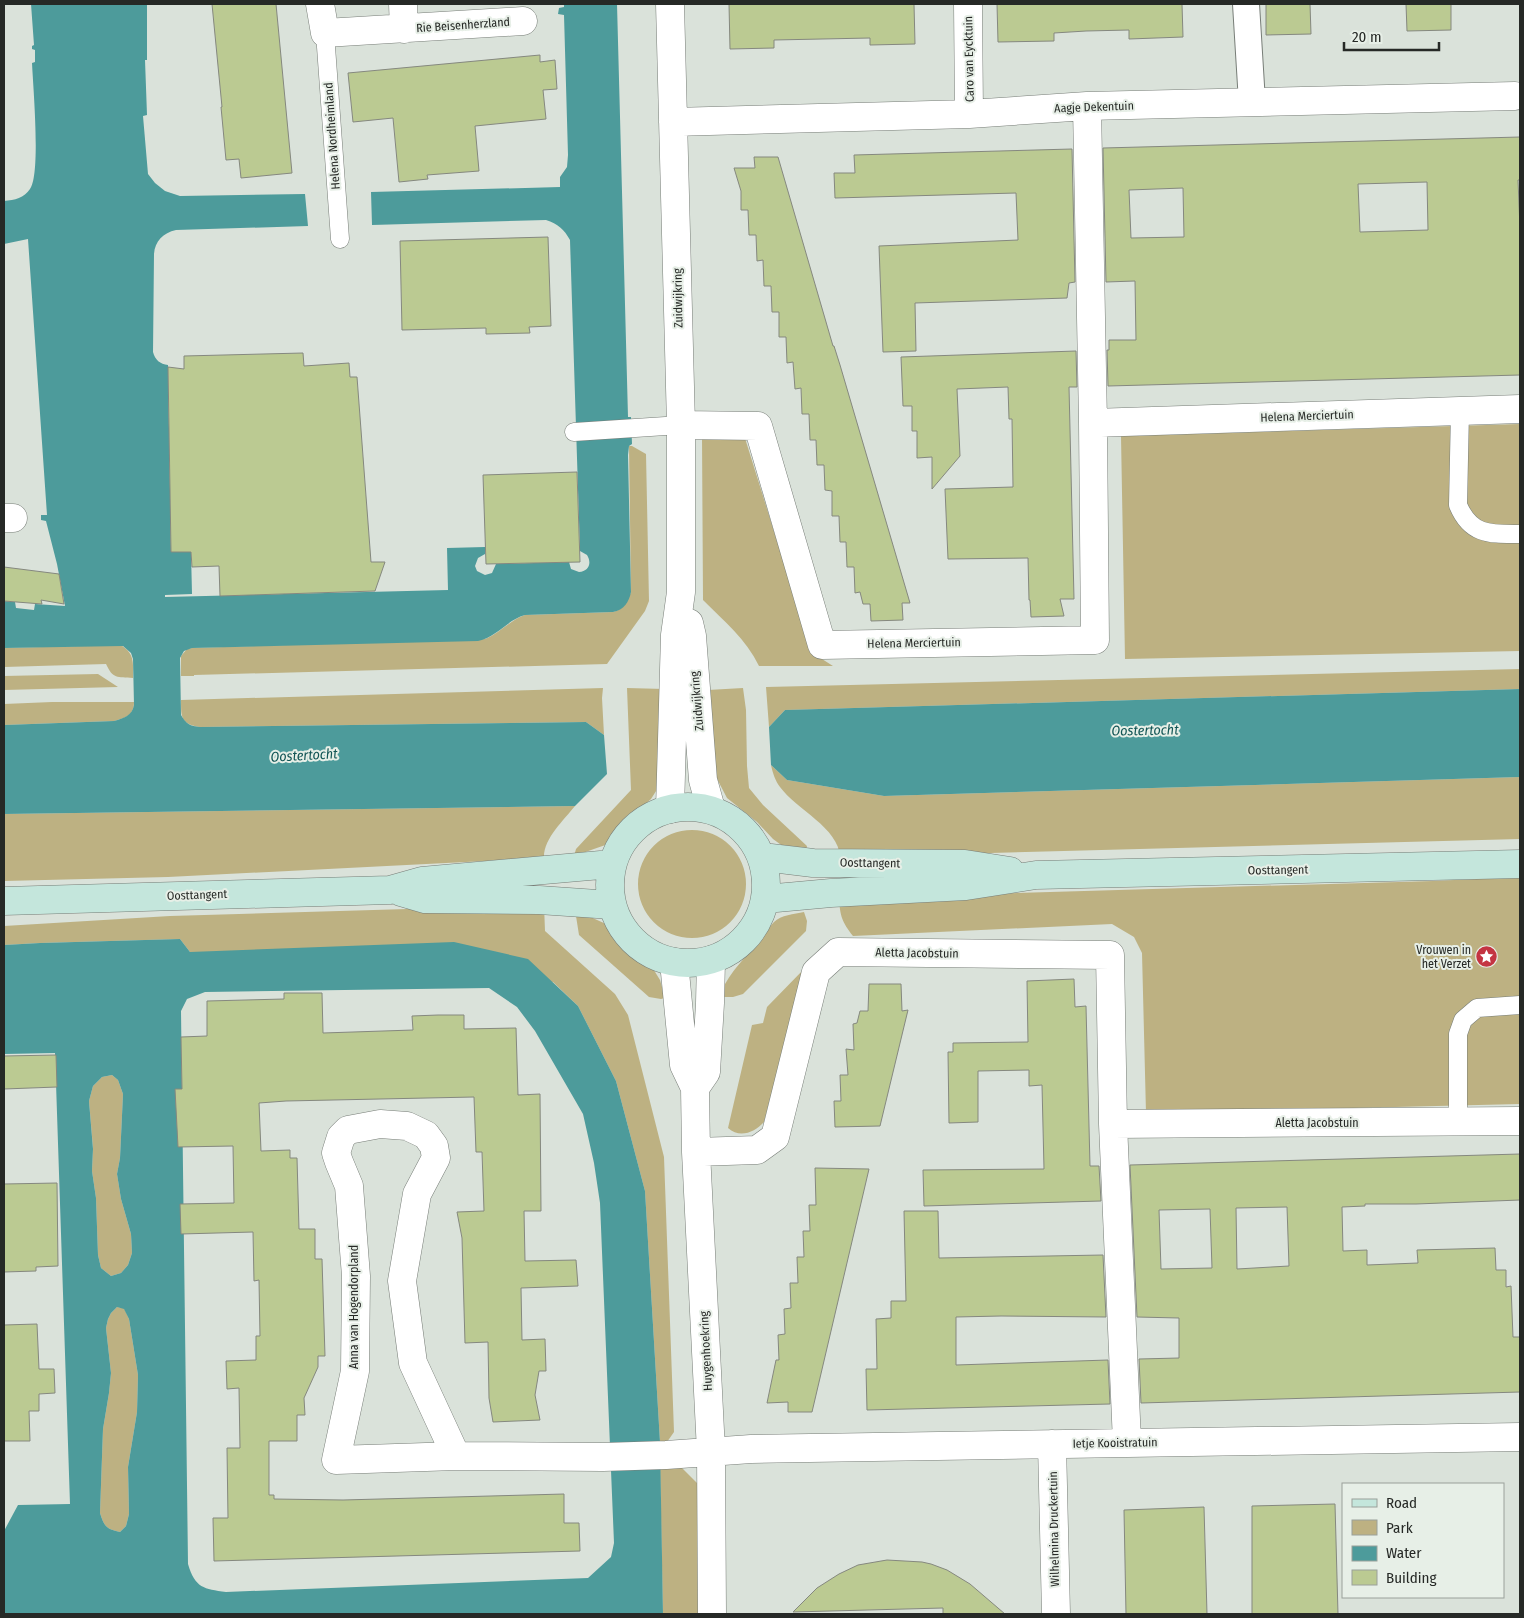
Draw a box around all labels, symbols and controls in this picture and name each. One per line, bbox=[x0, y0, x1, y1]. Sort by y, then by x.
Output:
street label: Rie Beisenherzland bbox=[416, 15, 510, 35]
street label: Caro van Eycktuin bbox=[961, 16, 977, 102]
scale bar bbox=[1344, 20, 1439, 52]
text: 20 m bbox=[1352, 28, 1382, 46]
street label: Helena Nordheimland bbox=[321, 82, 343, 190]
street label: Aagje Dekentuin bbox=[1054, 99, 1134, 115]
street label: Zuidwijkring bbox=[670, 268, 686, 328]
street label: Helena Merciertuin bbox=[1260, 407, 1354, 425]
street label: Helena Merciertuin bbox=[867, 635, 961, 651]
street label: Zuidwijkring bbox=[687, 670, 707, 731]
water label: Oostertocht bbox=[1111, 721, 1179, 740]
water label: Oostertocht bbox=[270, 745, 338, 766]
street label: Oosttangent bbox=[840, 855, 900, 871]
street label: Oosttangent bbox=[1248, 862, 1308, 878]
street label: Oosttangent bbox=[166, 887, 228, 903]
place label: Vrouwen in het Verzet bbox=[1416, 943, 1471, 971]
street label: Aletta Jacobstuin bbox=[875, 945, 959, 961]
place icon: Vrouwen in het Verzet bbox=[1475, 945, 1499, 969]
street label: Aletta Jacobstuin bbox=[1275, 1116, 1359, 1130]
street label: Anna van Hogendorpland bbox=[347, 1245, 361, 1369]
street label: Huygenhoekring bbox=[697, 1310, 715, 1391]
street label: Ietje Kooistratuin bbox=[1072, 1435, 1158, 1451]
street label: Wilhelmina Druckertuin bbox=[1046, 1471, 1062, 1587]
legend bbox=[1342, 1483, 1504, 1598]
text: Road bbox=[1386, 1494, 1417, 1512]
text: Park bbox=[1386, 1519, 1413, 1537]
text: Water bbox=[1386, 1544, 1422, 1562]
text: Building bbox=[1386, 1569, 1437, 1587]

